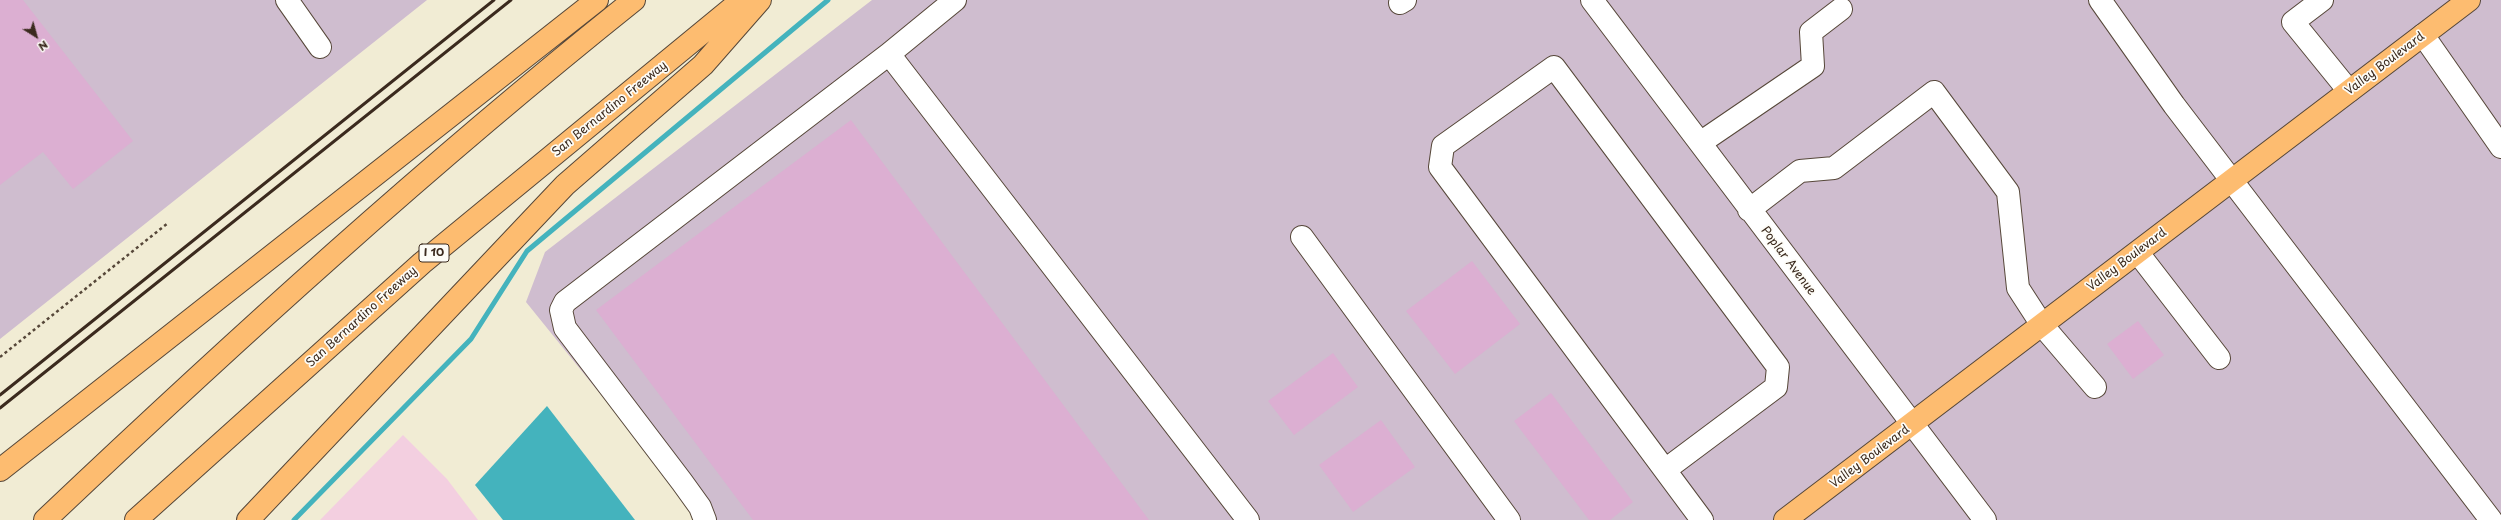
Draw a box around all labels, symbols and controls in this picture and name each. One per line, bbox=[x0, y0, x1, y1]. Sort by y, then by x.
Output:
north arrow bbox=[16, 16, 56, 56]
street label: Valley Boulevard bbox=[2343, 30, 2427, 98]
text: N bbox=[35, 37, 52, 55]
street label: San Bernardino Freeway bbox=[550, 58, 670, 160]
street label: Poplar Avenue bbox=[1758, 224, 1818, 298]
street label: Valley Boulevard bbox=[2085, 226, 2169, 294]
road number: I 10 bbox=[419, 244, 449, 262]
street label: San Bernardino Freeway bbox=[304, 264, 420, 370]
street label: Valley Boulevard bbox=[1828, 423, 1912, 491]

